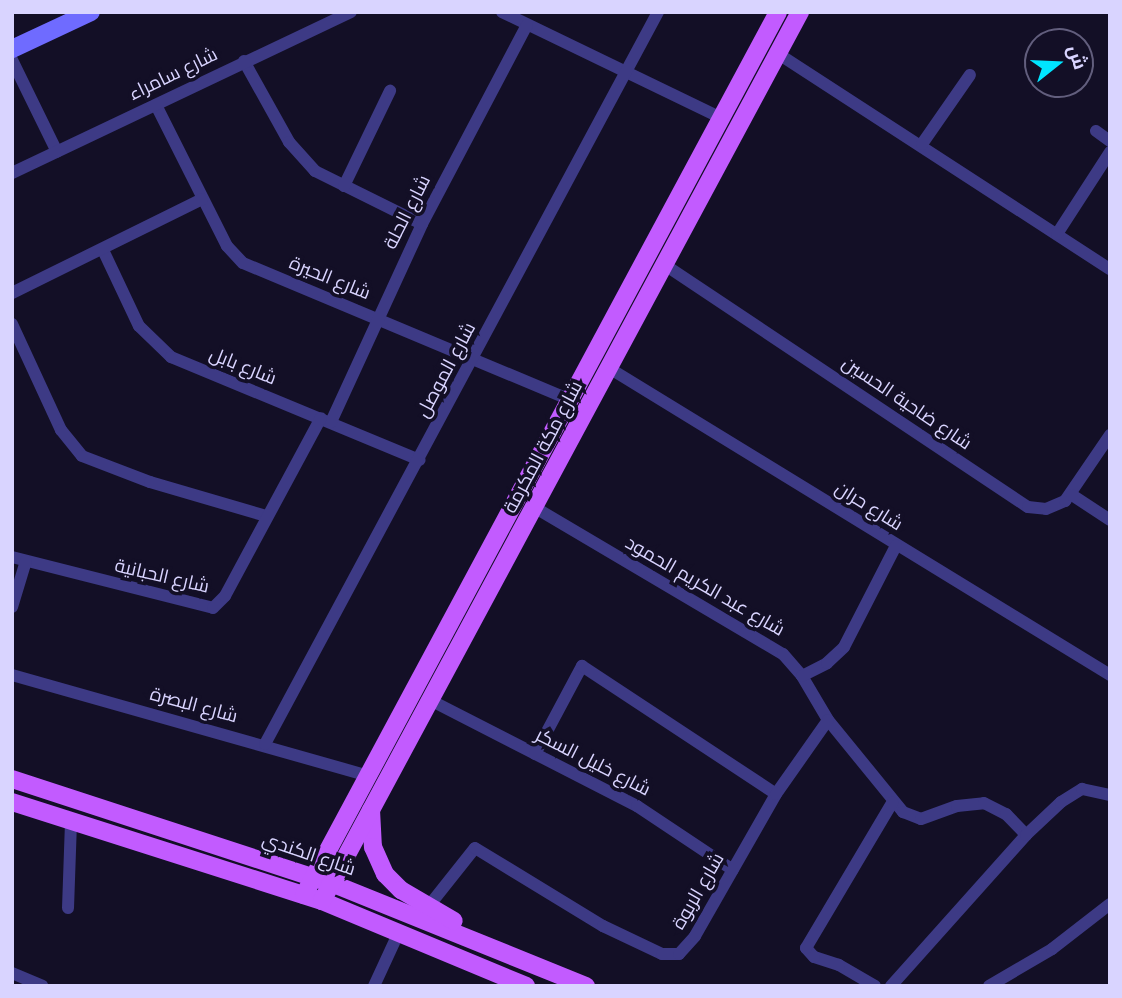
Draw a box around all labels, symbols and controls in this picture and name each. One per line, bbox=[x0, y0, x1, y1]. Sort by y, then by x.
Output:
north arrow bbox=[1024, 28, 1094, 98]
text: ش bbox=[1063, 42, 1092, 72]
street label: شارع سامراء bbox=[125, 43, 221, 105]
street label: شارع الحلة bbox=[379, 171, 435, 253]
street label: شارع الحيرة bbox=[286, 251, 374, 305]
street label: شارع الموصل bbox=[411, 319, 481, 421]
street label: شارع بابل bbox=[206, 342, 280, 390]
street label: شارع ضاحية الحسين bbox=[838, 351, 976, 455]
street label: شارع مكة المكرمة bbox=[499, 377, 587, 517]
street label: شارع حران bbox=[831, 476, 907, 536]
street label: شارع عبد الكريم الحمود bbox=[621, 531, 789, 641]
street label: شارع الحبانية bbox=[113, 554, 211, 598]
street label: شارع البصرة bbox=[148, 682, 240, 728]
street label: شارع خليل السكر bbox=[532, 723, 654, 801]
street label: شارع الكندي bbox=[259, 827, 359, 881]
street label: شارع الربوة bbox=[667, 849, 729, 933]

